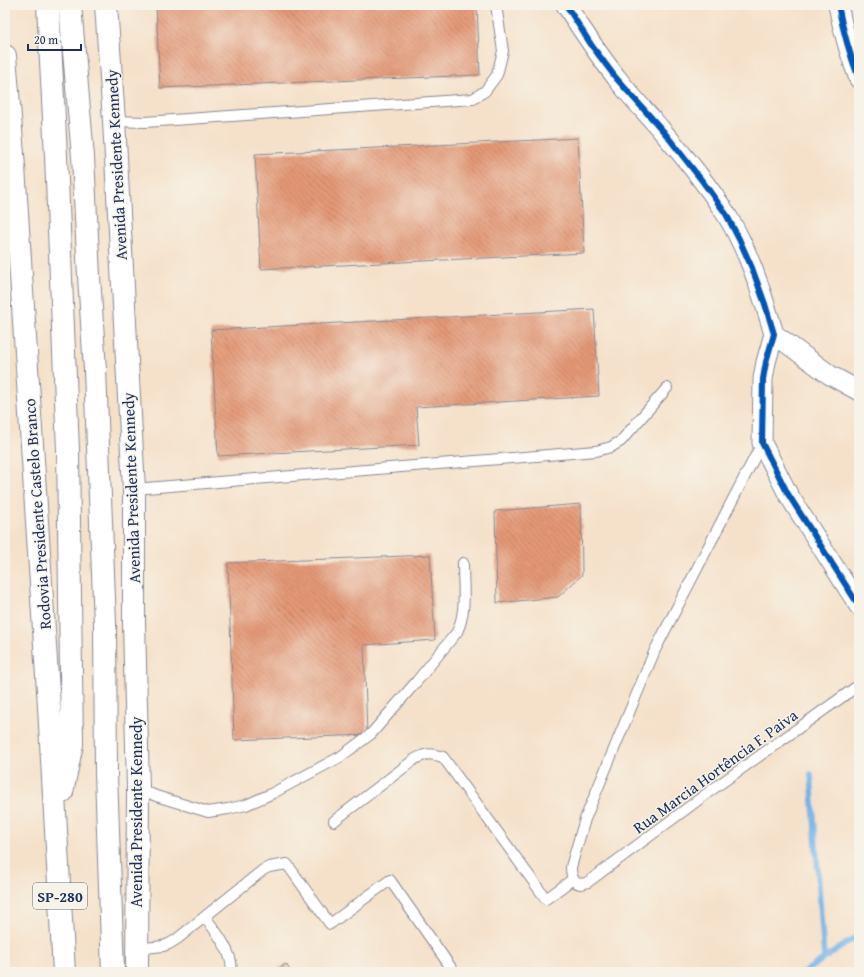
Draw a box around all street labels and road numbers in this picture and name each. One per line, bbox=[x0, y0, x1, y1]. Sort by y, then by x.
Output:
street label: Avenida Presidente Kennedy bbox=[99, 69, 133, 261]
street label: Avenida Presidente Kennedy bbox=[116, 392, 146, 584]
street label: Rodovia Presidente Castelo Branco bbox=[17, 398, 57, 630]
street label: Rua Marcia Hortência F. Paiva bbox=[628, 703, 803, 839]
street label: Avenida Presidente Kennedy bbox=[124, 716, 148, 908]
road number: SP-280 bbox=[33, 883, 87, 909]

